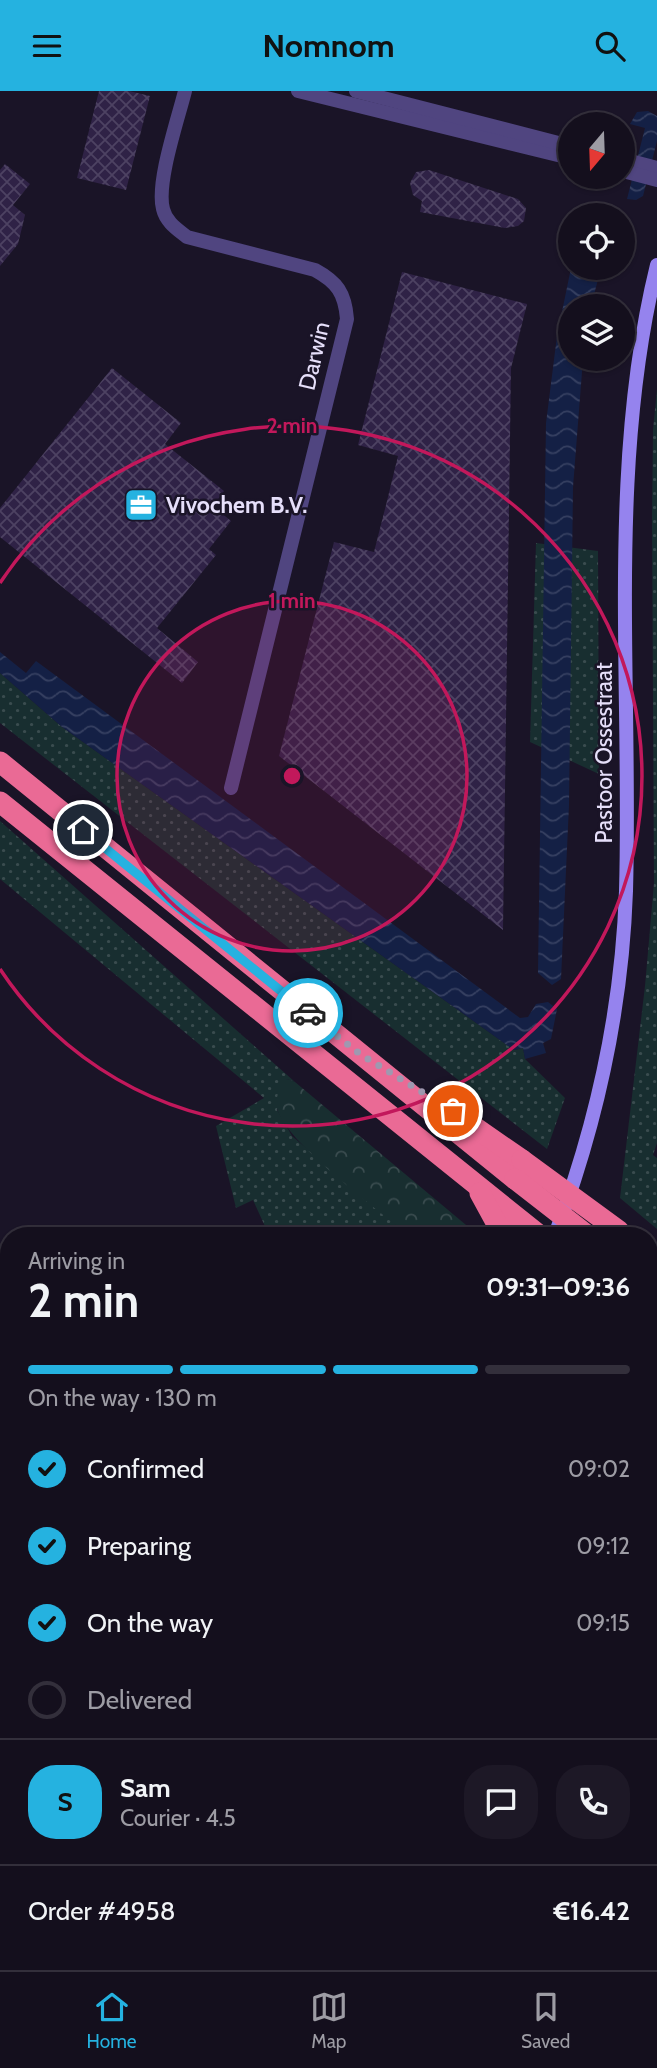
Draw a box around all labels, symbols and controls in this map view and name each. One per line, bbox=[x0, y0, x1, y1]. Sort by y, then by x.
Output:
text: Nomnom bbox=[263, 26, 394, 65]
icon: menu bbox=[28, 27, 66, 65]
icon: search bbox=[591, 27, 629, 65]
north arrow bbox=[558, 112, 635, 189]
map controls bbox=[558, 112, 635, 371]
button: locate bbox=[558, 203, 635, 280]
button: layers bbox=[558, 294, 635, 371]
street label: Darwin bbox=[293, 319, 335, 393]
text: 2 min bbox=[267, 413, 317, 438]
office icon: Vivochem B.V. bbox=[122, 486, 160, 524]
place label: Vivochem B.V. bbox=[166, 491, 307, 519]
text: 1 min bbox=[268, 588, 316, 613]
street label: Pastoor Ossestraat bbox=[590, 662, 618, 844]
centre of rings bbox=[280, 764, 304, 788]
pin bbox=[53, 800, 113, 860]
icon: home bbox=[64, 811, 102, 849]
courier bbox=[273, 978, 343, 1048]
icon: car bbox=[289, 994, 327, 1032]
pin bbox=[423, 1081, 483, 1141]
icon: bag bbox=[434, 1092, 472, 1130]
text: Arriving in bbox=[28, 1247, 125, 1275]
text: 09:31–09:36 bbox=[486, 1271, 630, 1303]
text: 2 min bbox=[28, 1273, 139, 1329]
text: On the way · 130 m bbox=[28, 1384, 217, 1412]
icon: check bbox=[28, 1450, 66, 1488]
text: Confirmed bbox=[87, 1453, 204, 1485]
text: 09:02 bbox=[568, 1455, 630, 1483]
icon: check bbox=[28, 1527, 66, 1565]
text: Preparing bbox=[87, 1530, 191, 1562]
text: 09:12 bbox=[577, 1532, 630, 1560]
icon: check bbox=[28, 1604, 66, 1642]
text: On the way bbox=[87, 1607, 213, 1639]
text: 09:15 bbox=[576, 1609, 630, 1637]
text: Delivered bbox=[87, 1684, 192, 1716]
button: chat bbox=[464, 1765, 538, 1839]
button: phone bbox=[556, 1765, 630, 1839]
text: Sam bbox=[120, 1772, 171, 1804]
text: S bbox=[57, 1786, 73, 1818]
text: Courier · 4.5 bbox=[120, 1804, 236, 1832]
text: Order #4958 bbox=[28, 1895, 175, 1927]
text: €16.42 bbox=[553, 1895, 630, 1927]
tab: Home bbox=[87, 1988, 137, 2053]
tab: Map bbox=[310, 1988, 348, 2053]
tab: Saved bbox=[521, 1988, 570, 2053]

